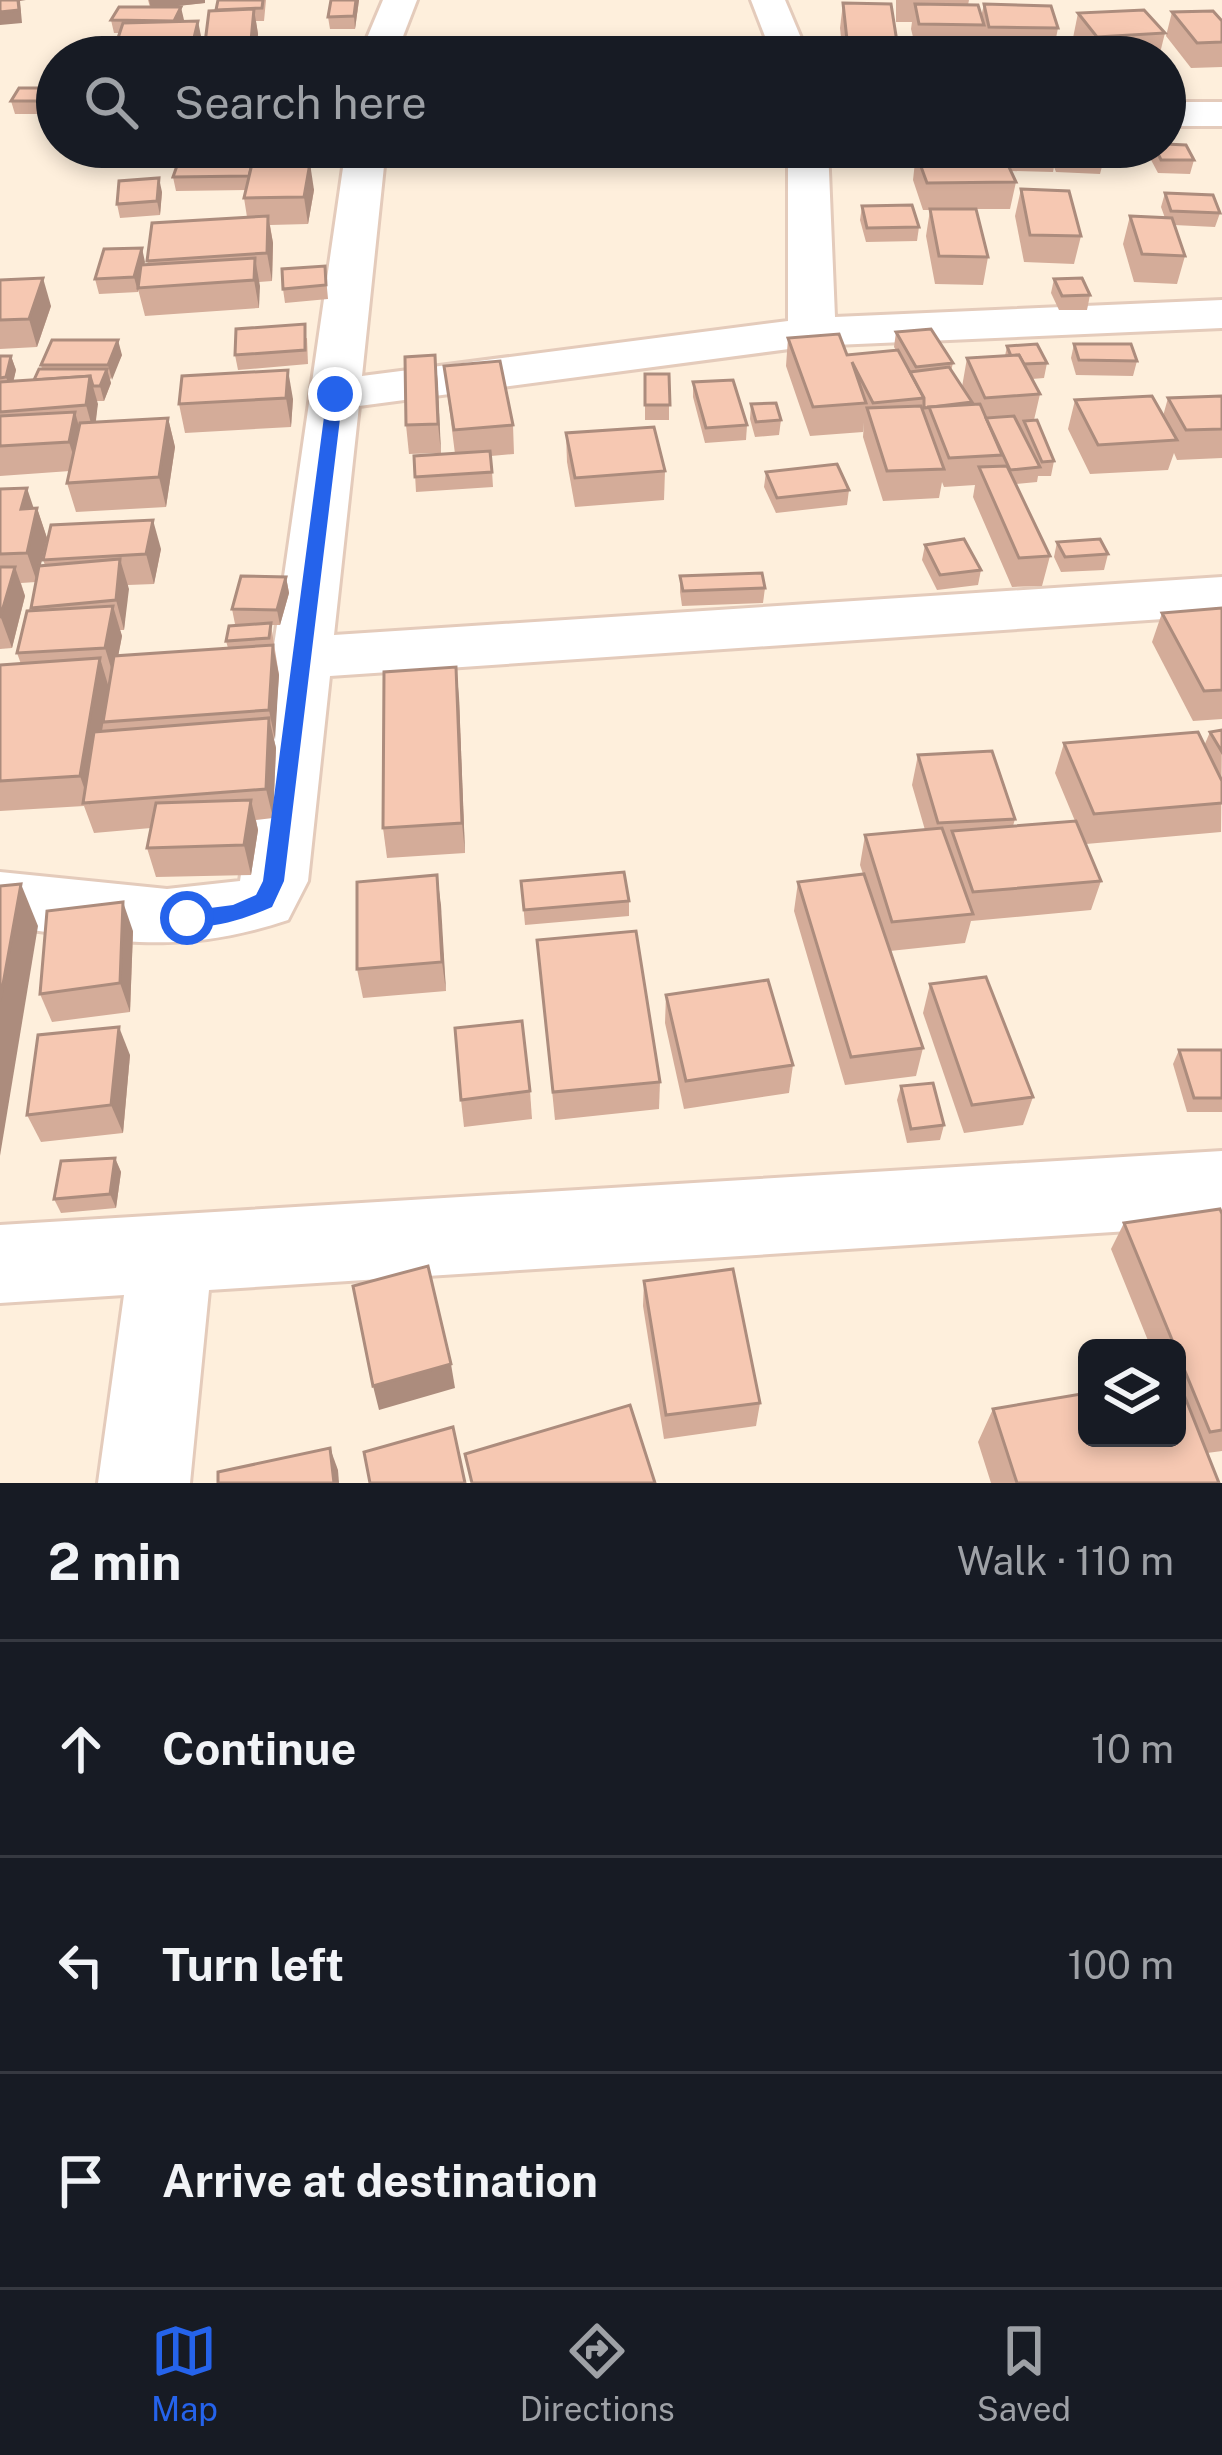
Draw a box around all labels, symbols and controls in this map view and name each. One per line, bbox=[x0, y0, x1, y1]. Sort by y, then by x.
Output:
search box bbox=[36, 36, 1186, 168]
icon: search bbox=[78, 69, 144, 135]
text: Search here bbox=[174, 76, 427, 129]
route end bbox=[308, 367, 362, 421]
route start bbox=[160, 891, 214, 945]
map controls bbox=[1078, 1339, 1186, 1447]
button: layers bbox=[1078, 1339, 1186, 1447]
text: 2 min bbox=[48, 1532, 182, 1591]
text: Walk · 110 m bbox=[957, 1538, 1174, 1584]
icon: ahead bbox=[48, 1716, 114, 1782]
text: Continue bbox=[162, 1722, 356, 1775]
text: 10 m bbox=[1091, 1726, 1174, 1772]
icon: left bbox=[48, 1932, 114, 1998]
text: Turn left bbox=[162, 1938, 344, 1991]
text: 100 m bbox=[1067, 1942, 1174, 1988]
icon: arrive bbox=[48, 2148, 114, 2214]
text: Arrive at destination bbox=[162, 2154, 598, 2207]
tab: Map bbox=[151, 2318, 218, 2428]
tab: Directions bbox=[520, 2318, 675, 2428]
tab: Saved bbox=[977, 2318, 1071, 2428]

